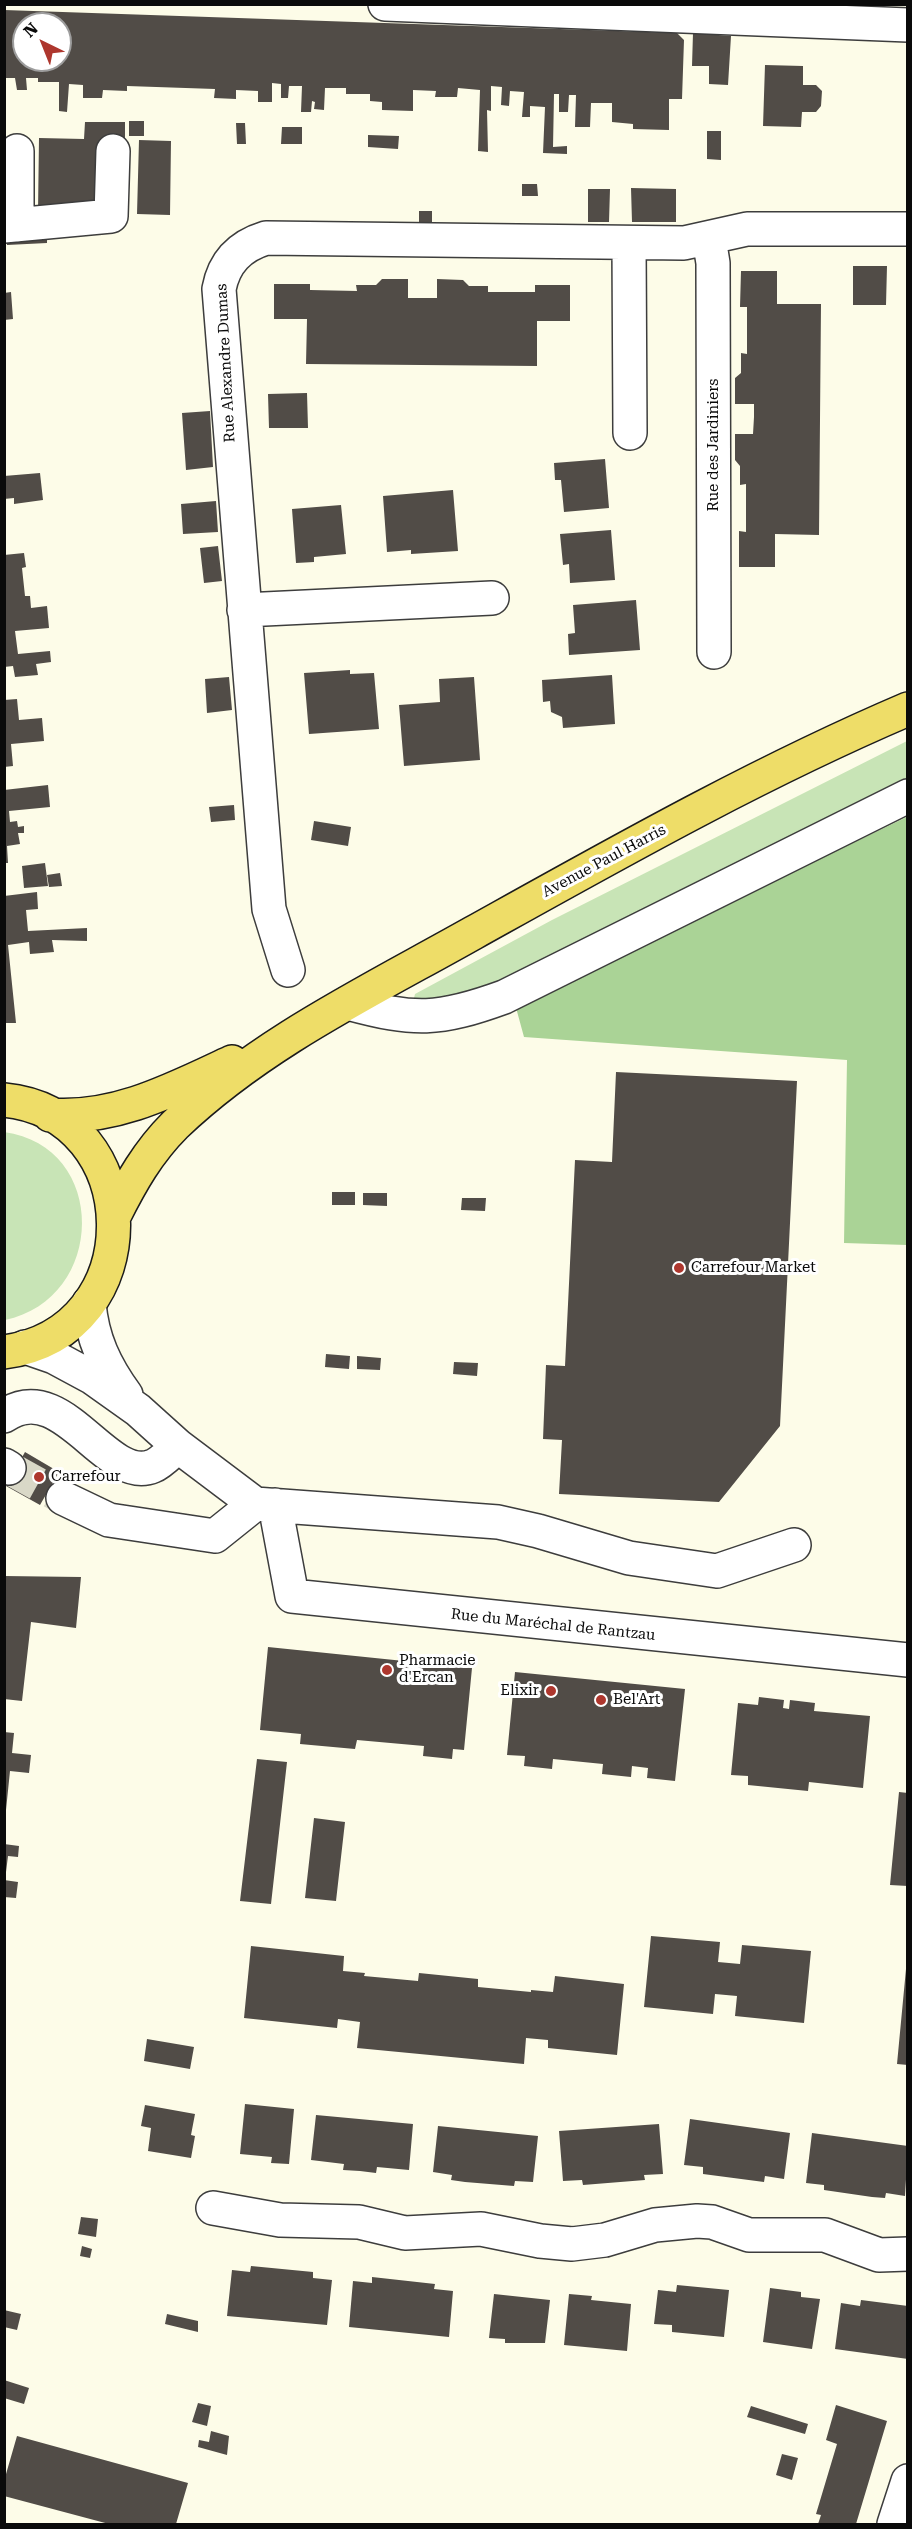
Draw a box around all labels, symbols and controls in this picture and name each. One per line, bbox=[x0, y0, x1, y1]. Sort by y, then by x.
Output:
north arrow bbox=[12, 12, 72, 72]
text: N bbox=[20, 19, 42, 41]
street label: Rue Alexandre Dumas bbox=[213, 283, 239, 443]
street label: Rue des Jardiniers bbox=[705, 379, 723, 511]
street label: Avenue Paul Harris bbox=[539, 821, 669, 901]
place label: Carrefour Market bbox=[691, 1259, 816, 1277]
marker: Carrefour Market bbox=[672, 1261, 686, 1275]
place label: Carrefour bbox=[51, 1468, 121, 1486]
marker: Carrefour bbox=[32, 1470, 46, 1484]
street label: Rue du Maréchal de Rantzau bbox=[450, 1605, 656, 1645]
place label: Pharmacie d'Ercan bbox=[399, 1652, 476, 1687]
marker: Pharmacie d'Ercan bbox=[380, 1663, 394, 1677]
place label: Elixir bbox=[500, 1682, 539, 1700]
marker: Elixir bbox=[544, 1684, 558, 1698]
place label: Bel'Art bbox=[613, 1691, 660, 1709]
marker: Bel'Art bbox=[594, 1693, 608, 1707]

